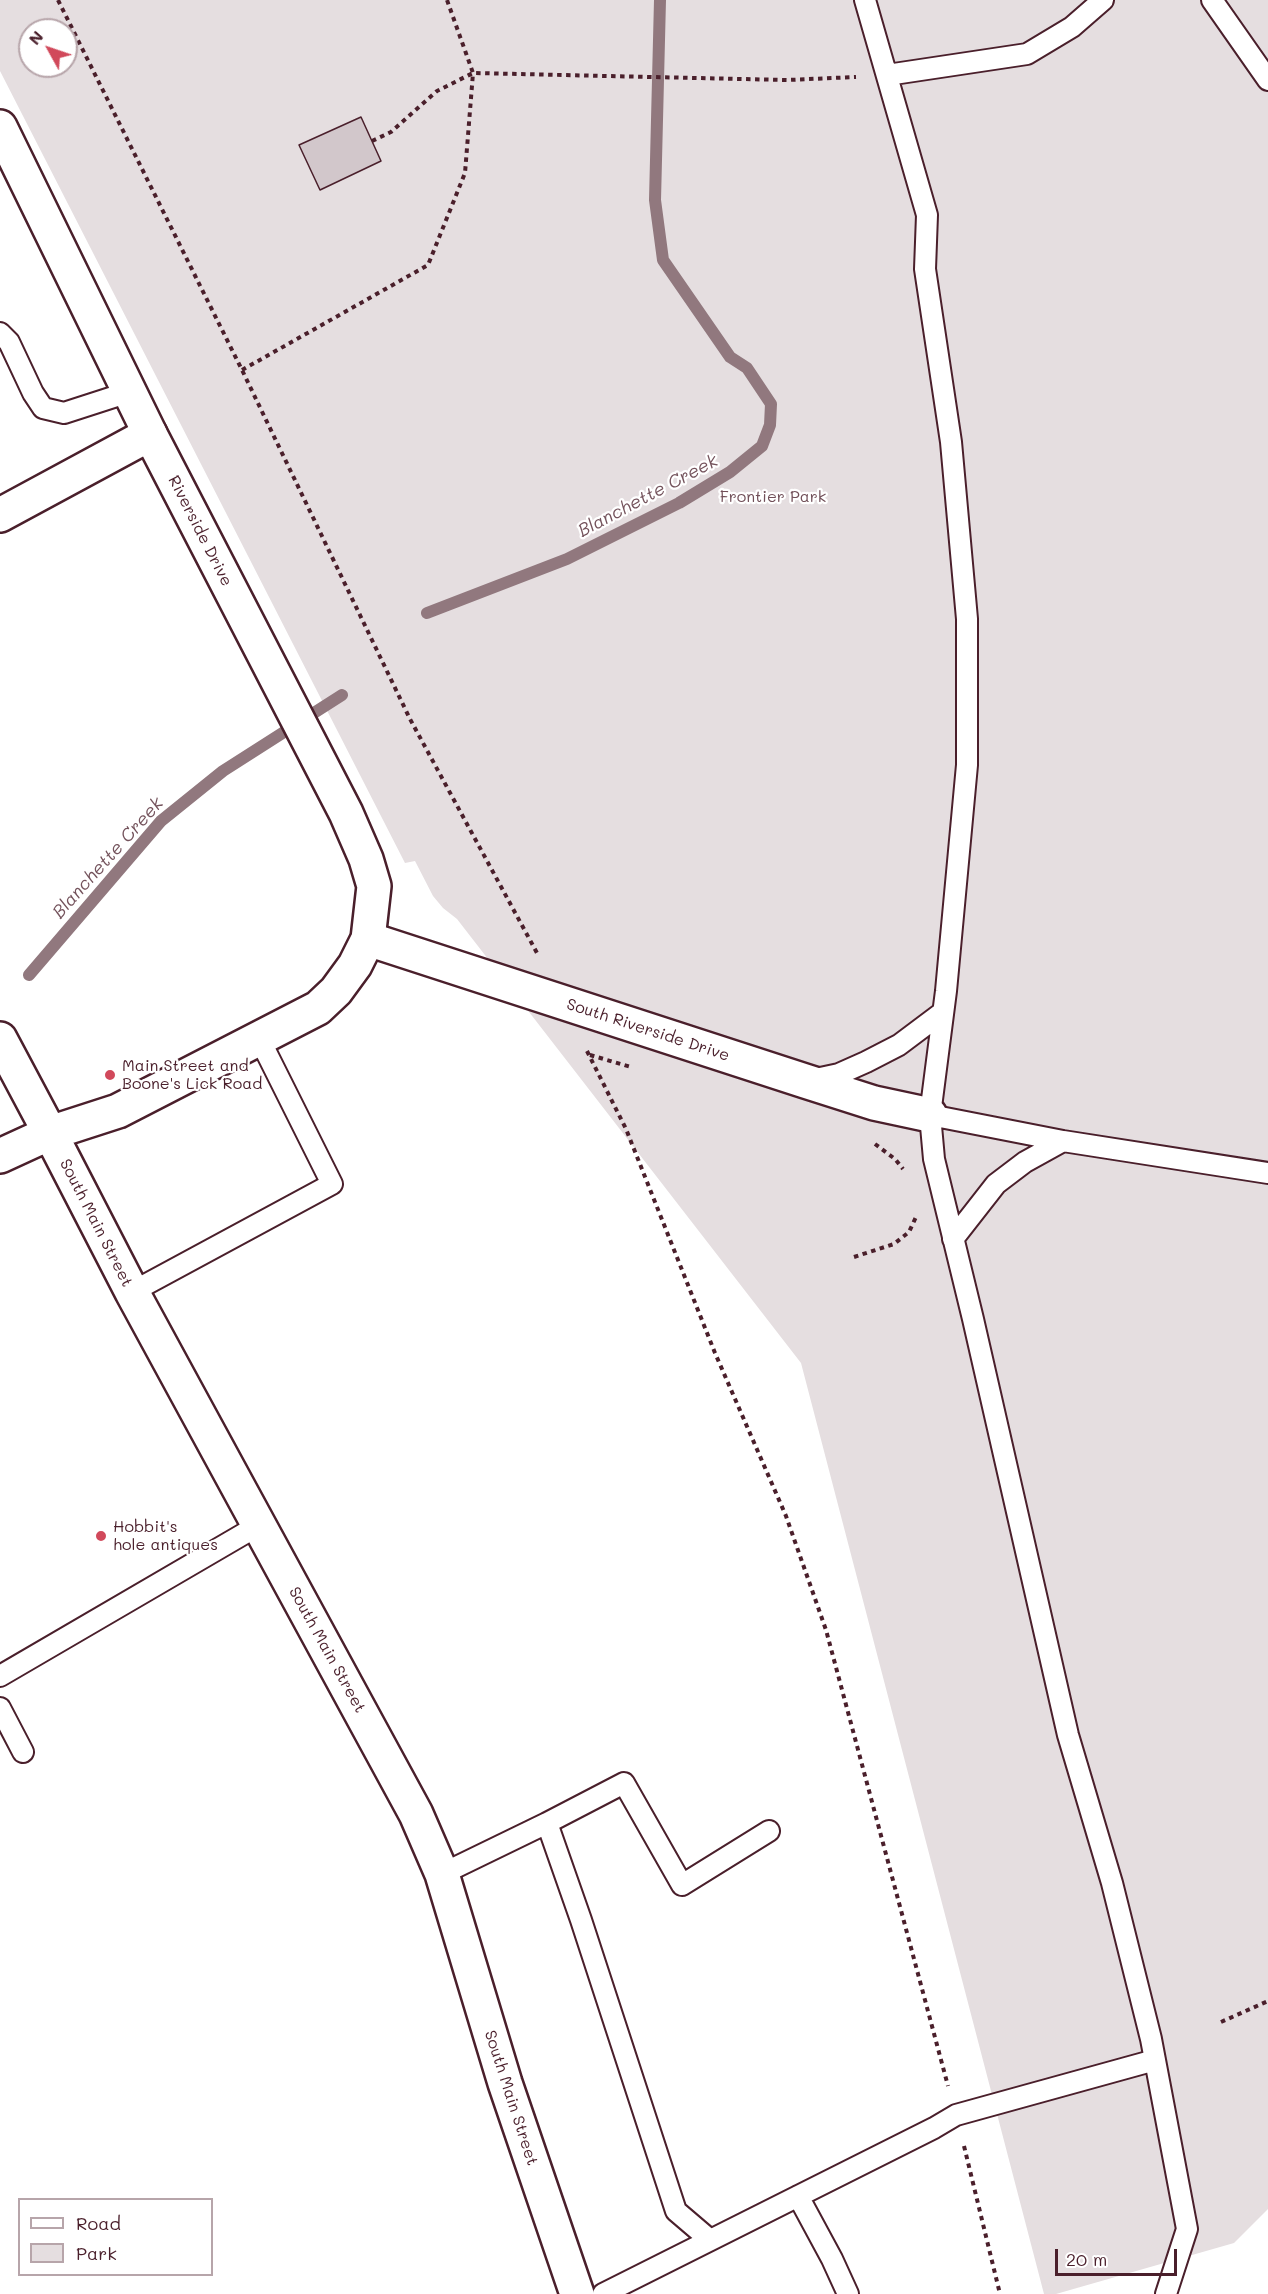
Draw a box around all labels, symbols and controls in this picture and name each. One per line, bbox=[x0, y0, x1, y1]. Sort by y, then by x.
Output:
north arrow bbox=[18, 18, 78, 78]
text: N bbox=[23, 26, 47, 49]
water label: Blanchette Creek bbox=[574, 450, 722, 542]
street label: Riverside Drive bbox=[164, 472, 236, 590]
park label: Frontier Park bbox=[720, 487, 826, 507]
water label: Blanchette Creek bbox=[48, 793, 168, 923]
street label: South Riverside Drive bbox=[564, 995, 732, 1065]
place label: Main Street and Boone's Lick Road bbox=[122, 1056, 262, 1094]
marker: Main Street and Boone's Lick Road bbox=[103, 1068, 117, 1082]
street label: South Main Street bbox=[55, 1156, 137, 1290]
place label: Hobbit's hole antiques bbox=[113, 1517, 218, 1555]
marker: Hobbit's hole antiques bbox=[94, 1529, 108, 1543]
street label: South Main Street bbox=[284, 1584, 370, 1716]
street label: South Main Street bbox=[480, 2028, 542, 2168]
legend bbox=[18, 2198, 213, 2276]
text: Road bbox=[76, 2211, 121, 2235]
scale bar bbox=[1058, 2237, 1180, 2275]
text: Park bbox=[76, 2241, 117, 2265]
text: 20 m bbox=[1066, 2247, 1107, 2271]

